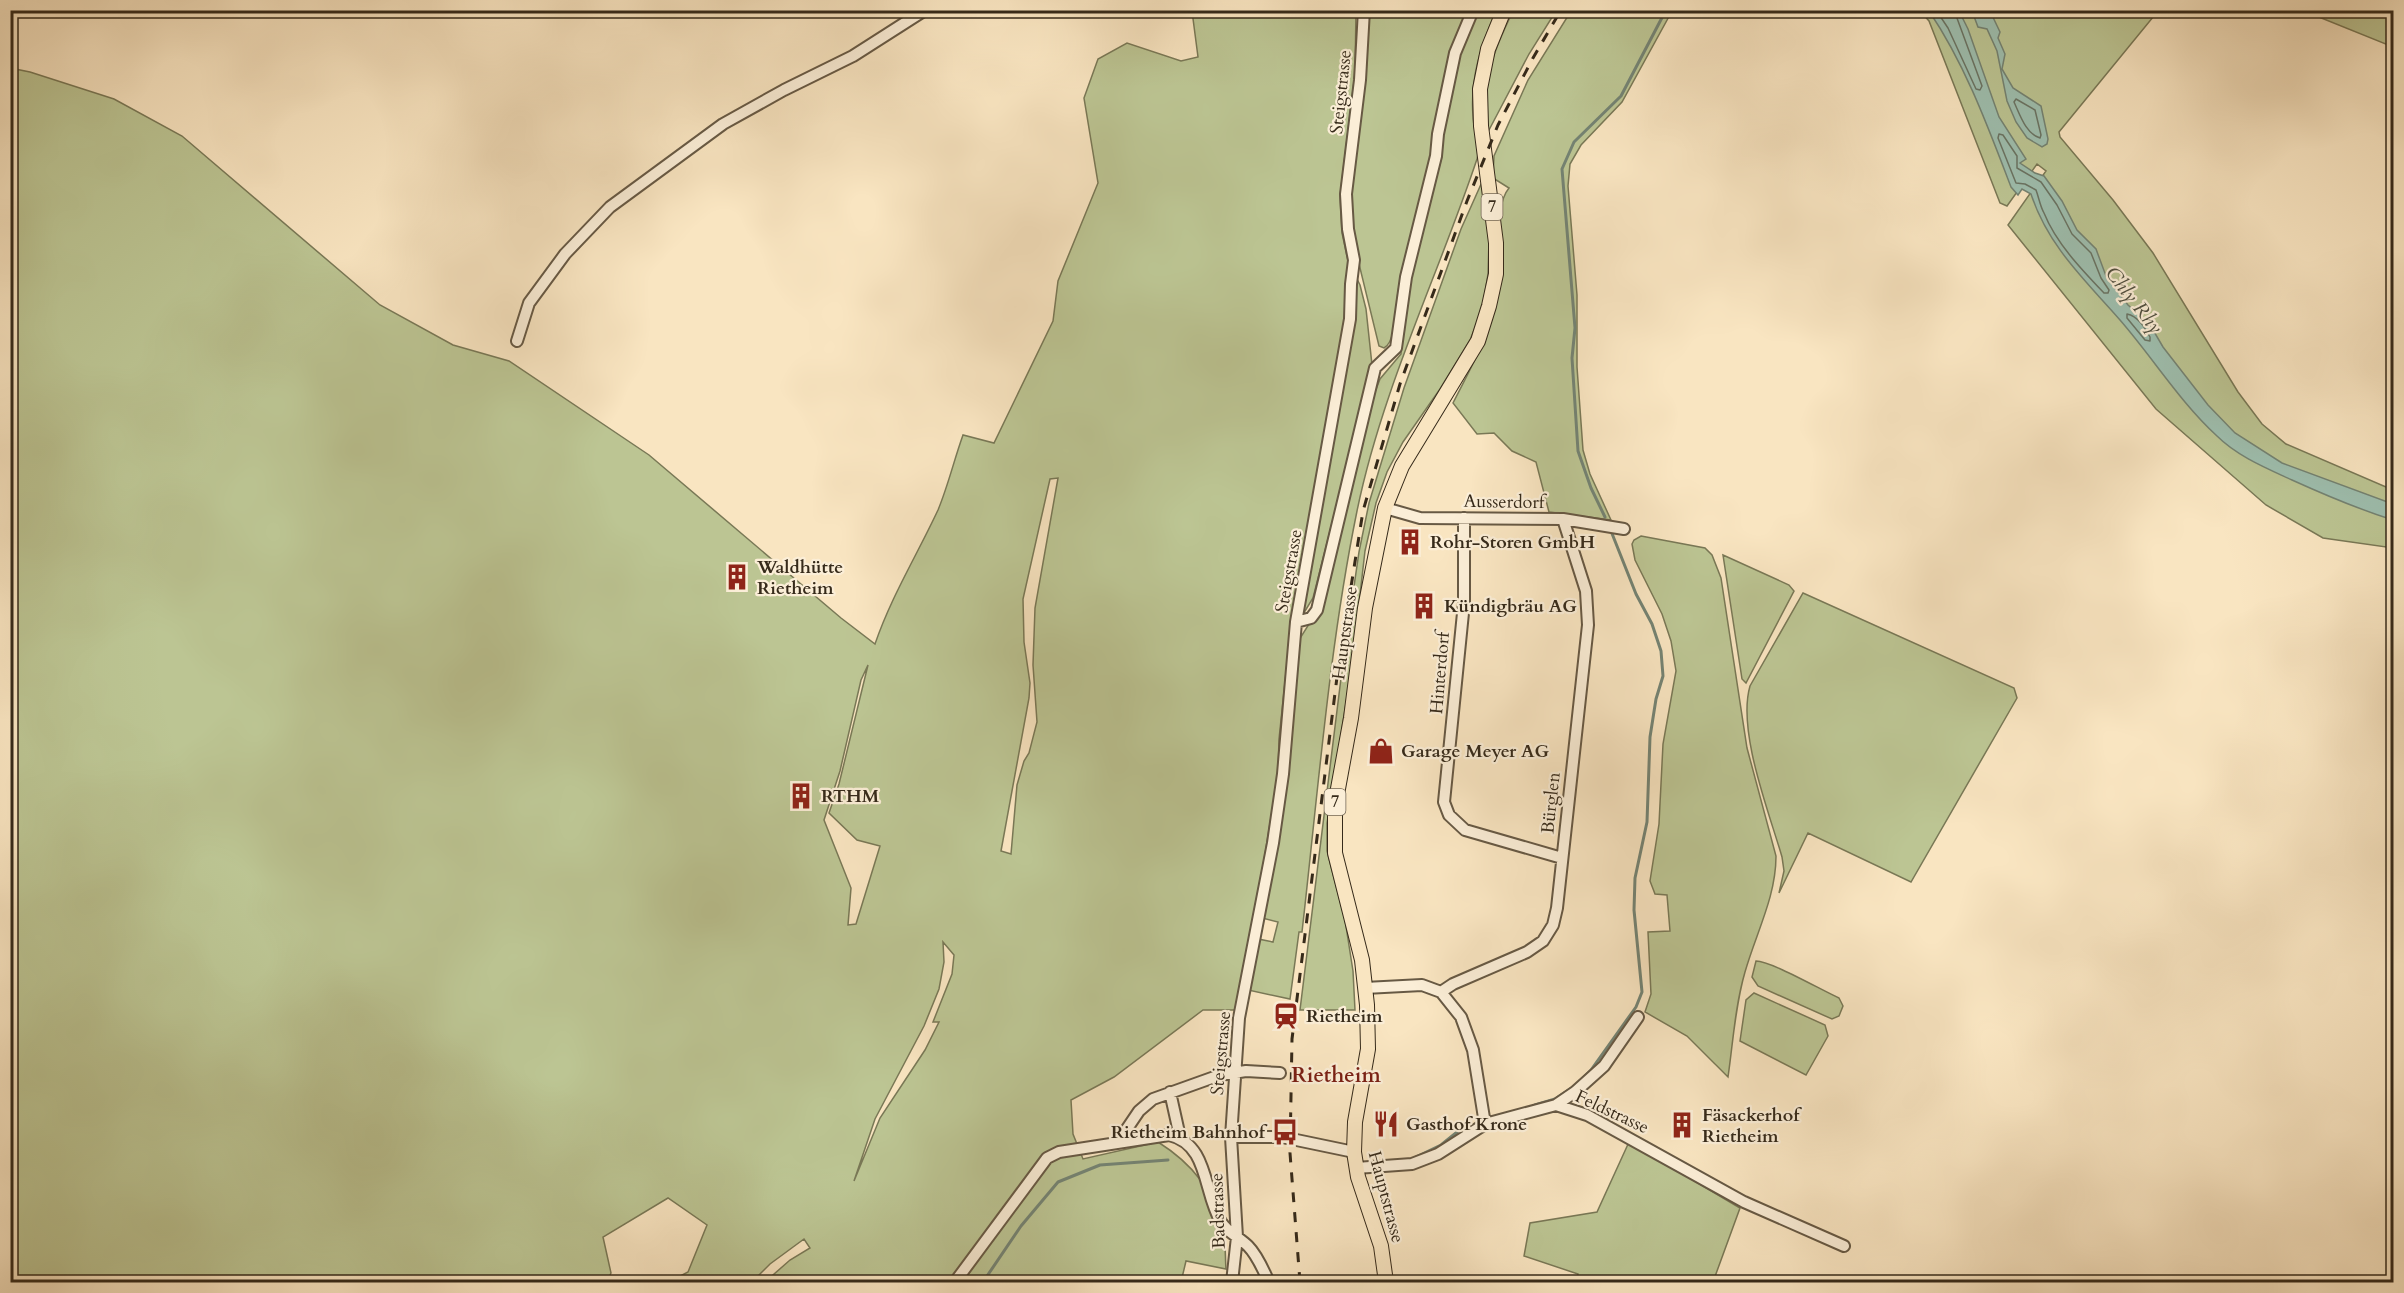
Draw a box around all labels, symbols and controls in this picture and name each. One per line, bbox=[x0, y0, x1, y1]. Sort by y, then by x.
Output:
street label: Steigstrasse bbox=[1324, 49, 1358, 135]
road number: 7 bbox=[1482, 194, 1502, 220]
water label: Chly Rhy bbox=[2099, 261, 2169, 340]
street label: Ausserdorf bbox=[1463, 489, 1548, 515]
street label: Steigstrasse bbox=[1269, 527, 1309, 615]
building icon: Rohr-Storen GmbH bbox=[1395, 527, 1425, 557]
place label: Rohr-Storen GmbH bbox=[1430, 530, 1595, 555]
place label: Waldhütte Rietheim bbox=[756, 555, 843, 601]
building icon: Waldhütte Rietheim bbox=[722, 562, 752, 592]
street label: Hauptstrasse bbox=[1326, 585, 1364, 681]
building icon: Kündigbräu AG bbox=[1409, 591, 1439, 621]
place label: Kündigbräu AG bbox=[1444, 594, 1577, 619]
street label: Hinterdorf bbox=[1424, 628, 1456, 715]
shop icon: Garage Meyer AG bbox=[1366, 736, 1396, 766]
place label: Garage Meyer AG bbox=[1401, 739, 1550, 764]
street label: Bürglen bbox=[1535, 770, 1567, 835]
building icon: RTHM bbox=[786, 781, 816, 811]
place label: RTHM bbox=[821, 784, 880, 809]
road number: 7 bbox=[1324, 789, 1346, 815]
station icon: Rietheim bbox=[1271, 1001, 1301, 1031]
place label: Rietheim bbox=[1306, 1004, 1383, 1029]
street label: Steigstrasse bbox=[1205, 1010, 1237, 1096]
district label: Rietheim bbox=[1291, 1061, 1381, 1090]
street label: Feldstrasse bbox=[1571, 1084, 1653, 1140]
place label: Fäsackerhof Rietheim bbox=[1702, 1103, 1802, 1149]
restaurant icon: Gasthof Krone bbox=[1371, 1109, 1401, 1139]
building icon: Fäsackerhof Rietheim bbox=[1667, 1110, 1697, 1140]
place label: Gasthof Krone bbox=[1406, 1112, 1527, 1137]
bus stop icon: Rietheim Bahnhof bbox=[1270, 1117, 1300, 1147]
place label: Rietheim Bahnhof bbox=[1111, 1120, 1268, 1145]
street label: Hauptstrasse bbox=[1362, 1148, 1410, 1246]
street label: Badstrasse bbox=[1204, 1173, 1232, 1249]

